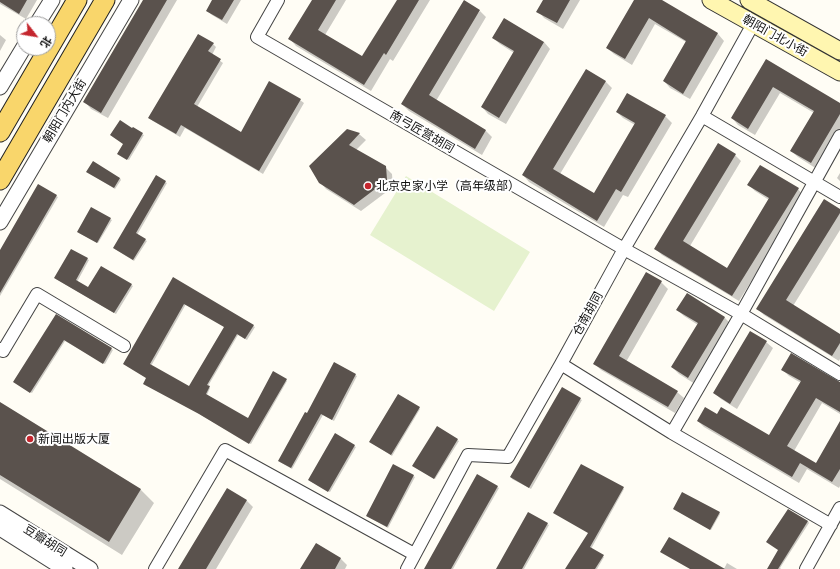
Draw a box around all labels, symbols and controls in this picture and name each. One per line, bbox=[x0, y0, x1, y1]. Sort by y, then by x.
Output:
street label: 朝阳门北小街 bbox=[740, 12, 810, 60]
north arrow bbox=[16, 16, 56, 56]
text: 北 bbox=[37, 34, 54, 50]
street label: 朝阳门内大街 bbox=[40, 76, 90, 146]
street label: 南弓匠营胡同 bbox=[387, 108, 457, 156]
place label: 北京史家小学（高年级部） bbox=[376, 179, 520, 193]
marker: 北京史家小学（高年级部） bbox=[363, 181, 373, 191]
street label: 仓南胡同 bbox=[570, 290, 606, 338]
place label: 新闻出版大厦 bbox=[38, 432, 110, 446]
marker: 新闻出版大厦 bbox=[25, 434, 35, 444]
street label: 豆瓣胡同 bbox=[21, 522, 69, 560]

